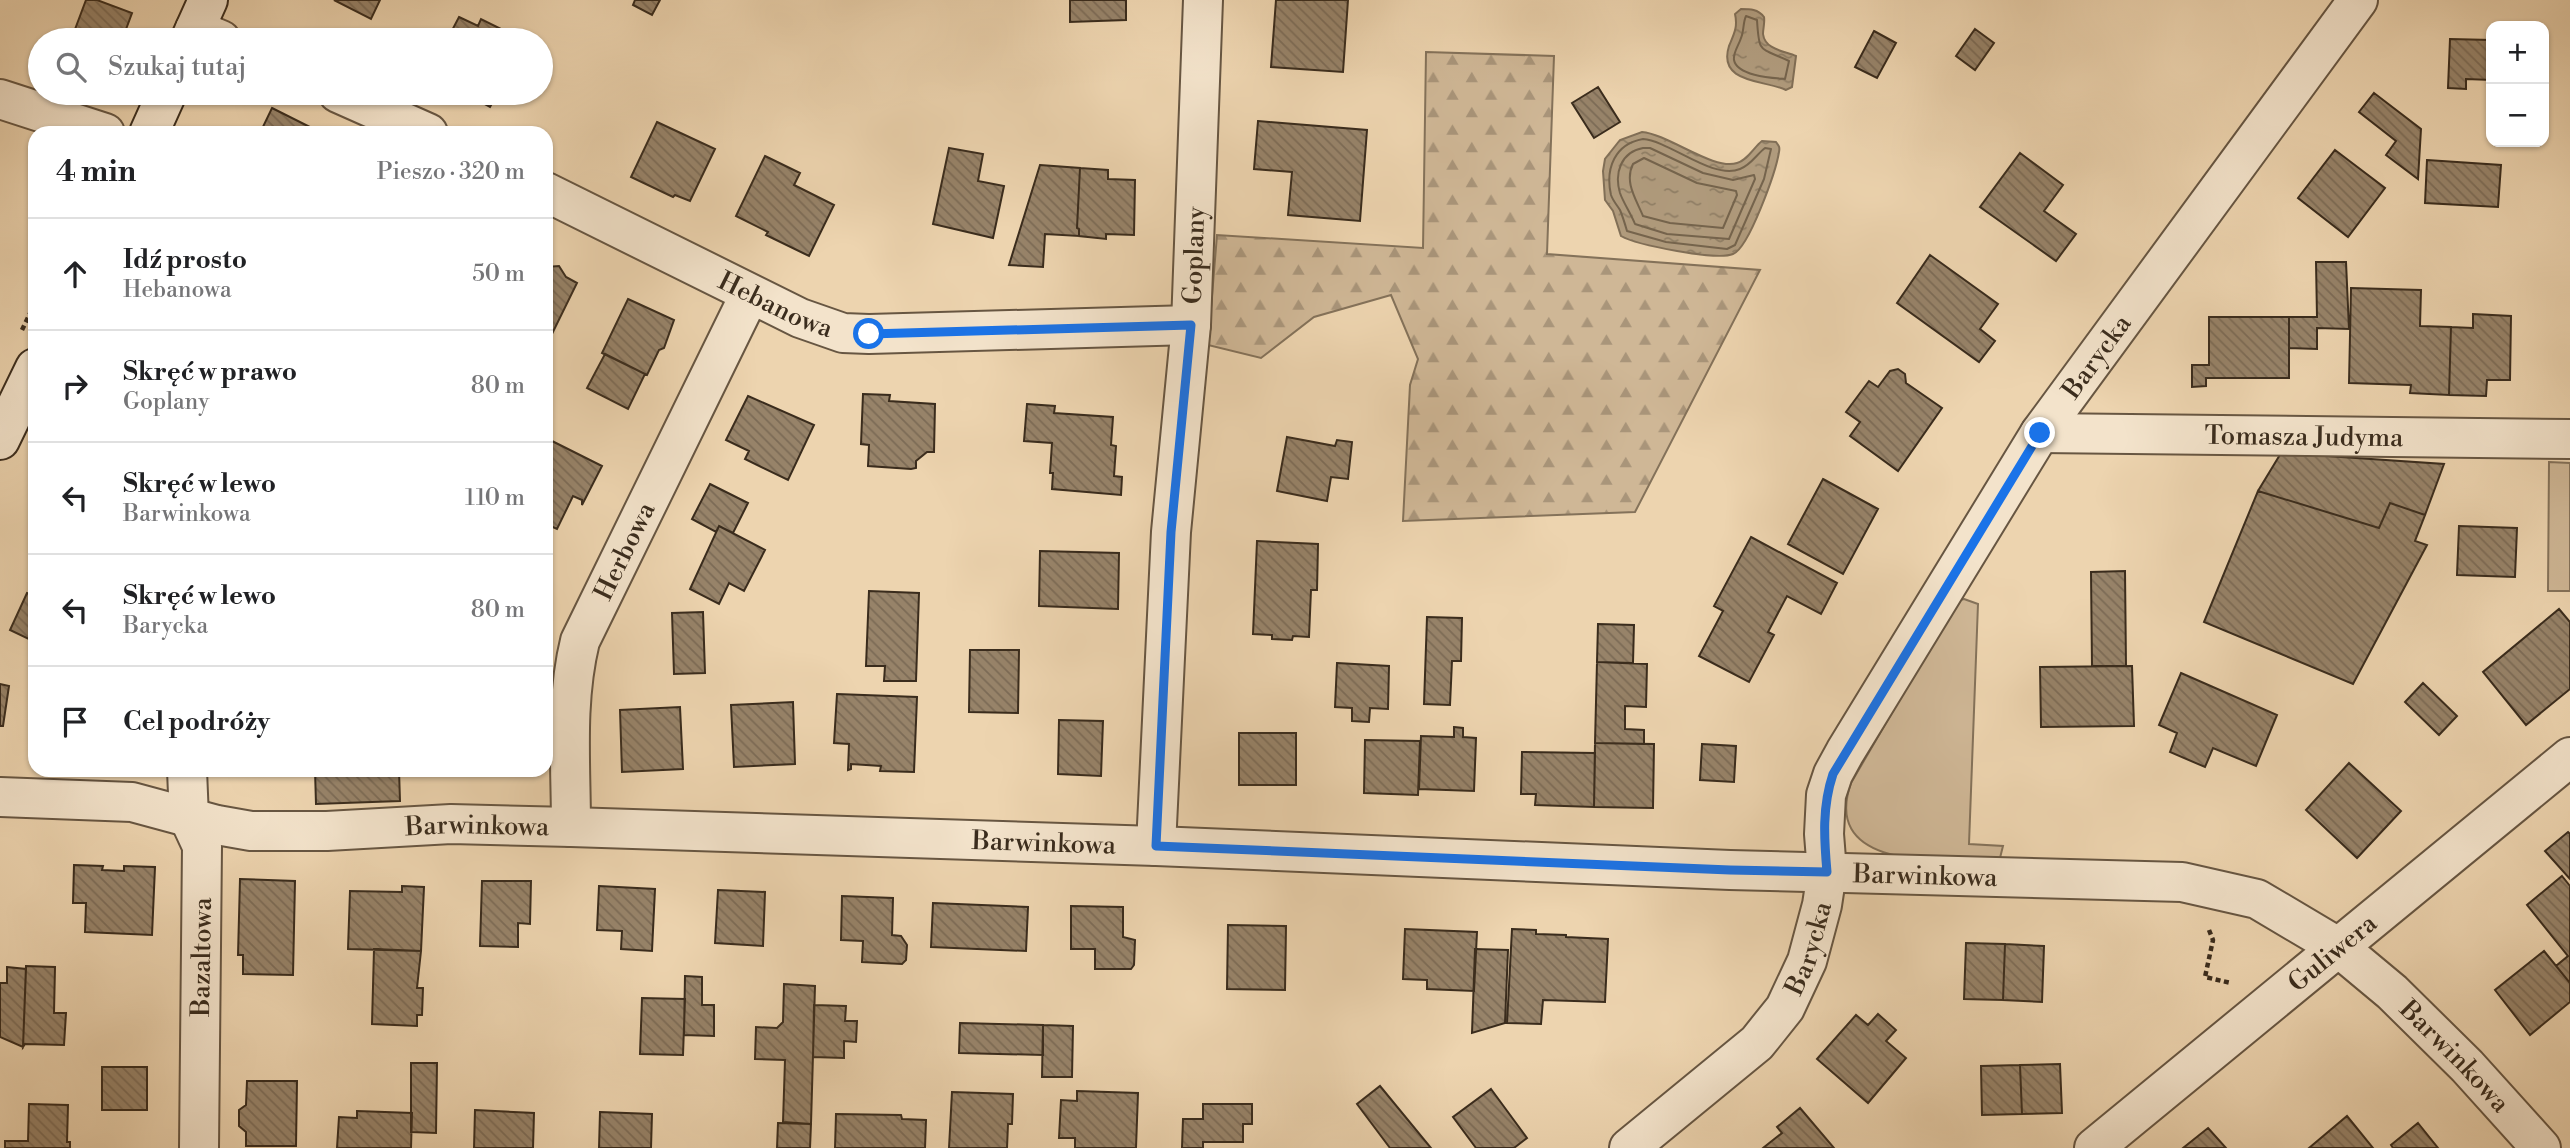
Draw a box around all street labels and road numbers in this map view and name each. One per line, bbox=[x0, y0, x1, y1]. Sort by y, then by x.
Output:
street label: Goplany bbox=[1177, 206, 1212, 305]
street label: Hebanowa bbox=[713, 265, 838, 345]
street label: Barycka bbox=[2055, 308, 2139, 406]
street label: Tomasza Judyma bbox=[2205, 420, 2404, 454]
street label: Herbowa bbox=[587, 496, 663, 606]
street label: Barwinkowa bbox=[403, 809, 550, 844]
street label: Barwinkowa bbox=[970, 825, 1117, 862]
street label: Barwinkowa bbox=[1852, 858, 1999, 894]
street label: Bazaltowa bbox=[185, 896, 219, 1018]
street label: Barycka bbox=[1778, 897, 1839, 1001]
street label: Guliwera bbox=[2282, 907, 2384, 999]
street label: Barwinkowa bbox=[2392, 993, 2517, 1120]

